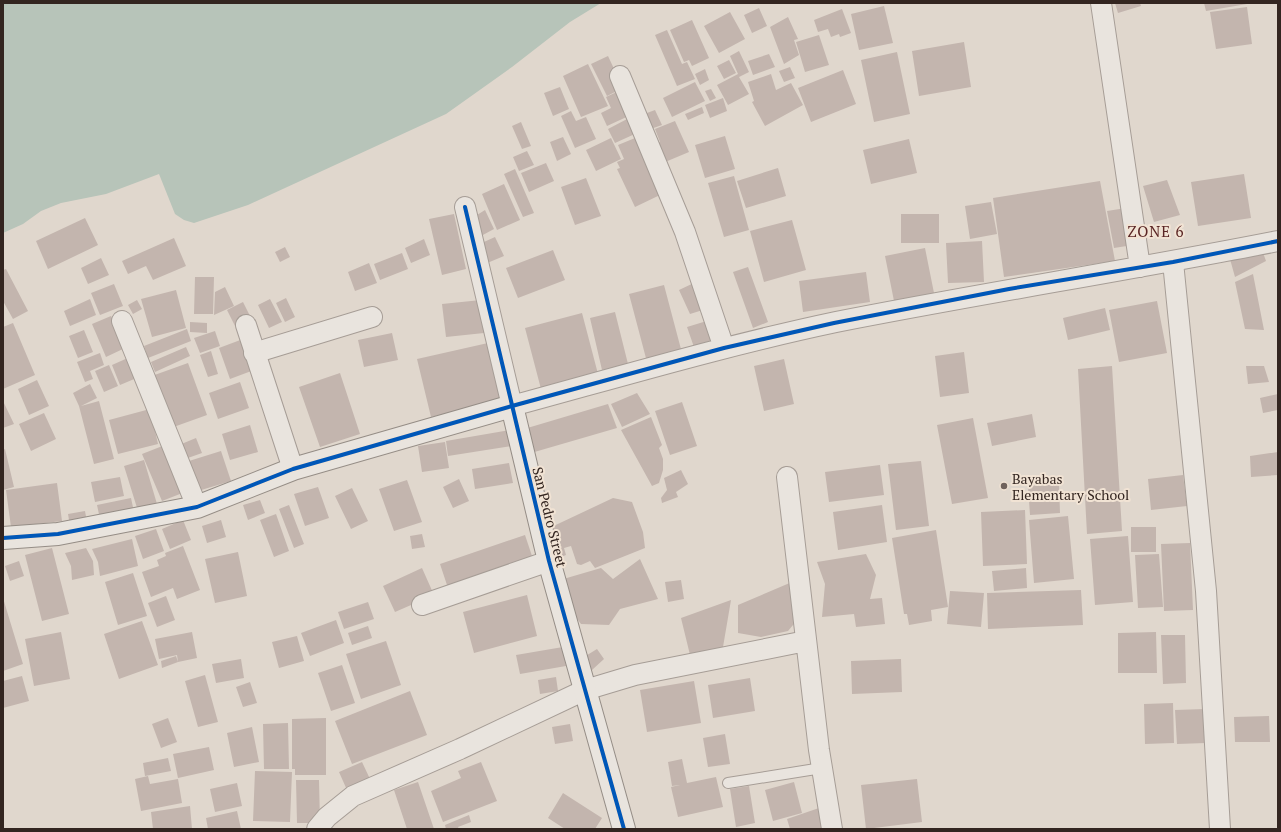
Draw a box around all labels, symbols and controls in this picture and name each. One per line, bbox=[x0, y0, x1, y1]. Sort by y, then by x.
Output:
district label: ZONE 6 bbox=[1127, 221, 1185, 241]
street label: San Pedro Street bbox=[528, 465, 572, 570]
place label: Bayabas Elementary School bbox=[1012, 469, 1129, 504]
marker: Bayabas Elementary School bbox=[999, 481, 1009, 491]

